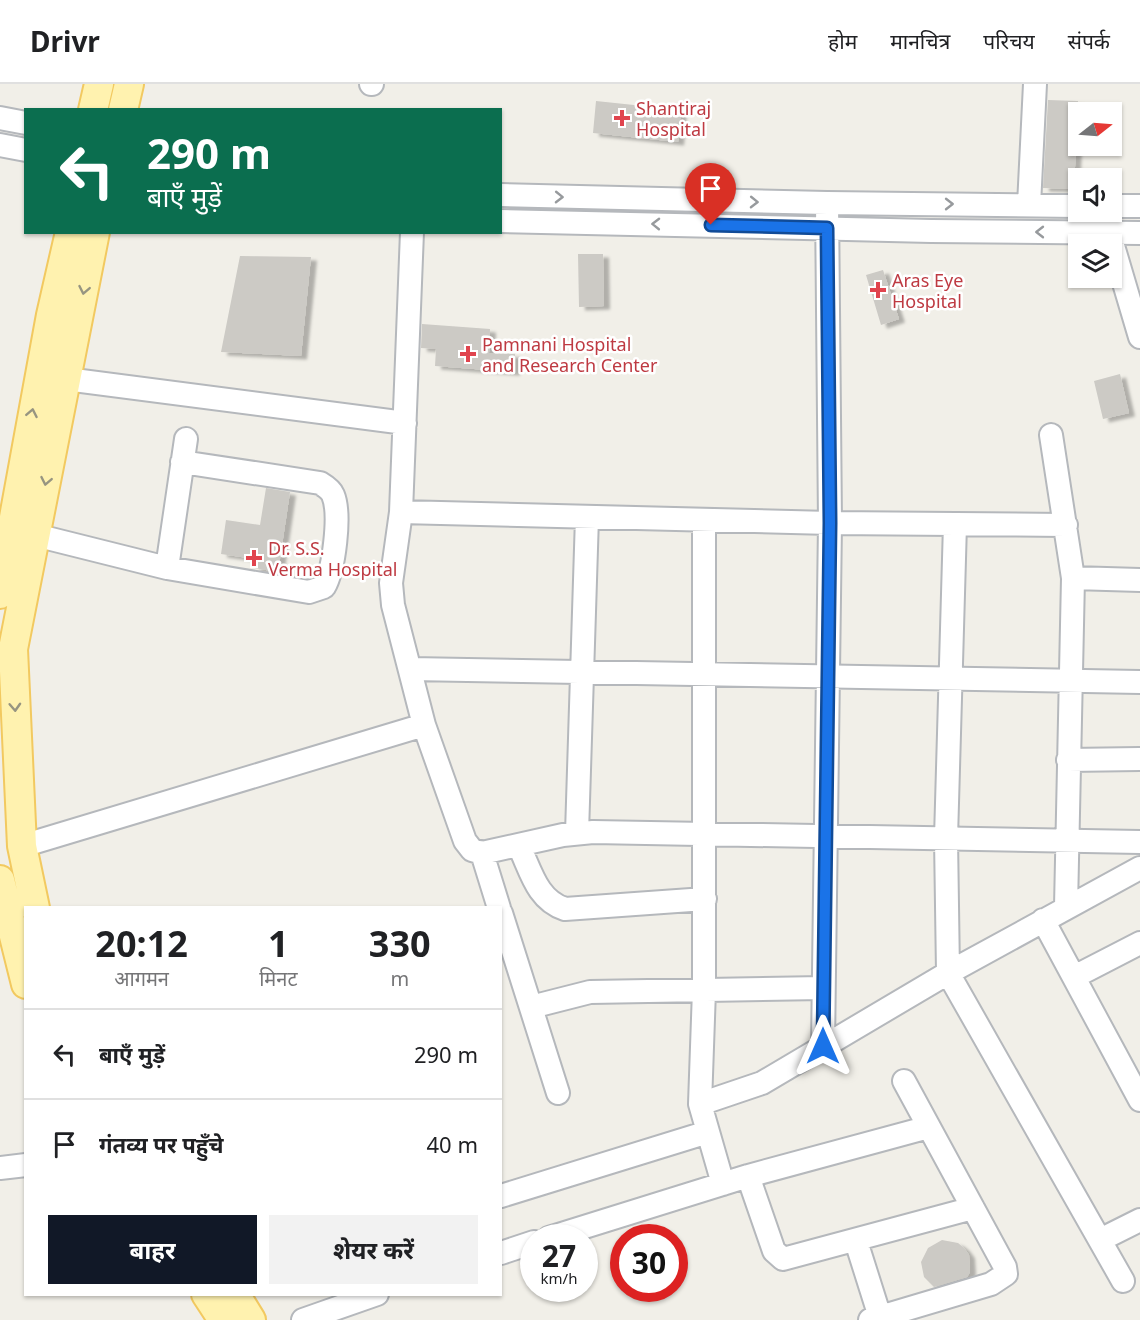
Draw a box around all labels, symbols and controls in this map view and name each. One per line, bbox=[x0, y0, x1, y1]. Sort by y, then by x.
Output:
text: Drivr bbox=[30, 22, 100, 60]
text: होम bbox=[828, 27, 857, 55]
text: मानचित्र bbox=[890, 27, 950, 55]
text: परिचय bbox=[983, 27, 1035, 55]
text: संपर्क bbox=[1068, 27, 1110, 55]
place label: Shantiraj Hospital bbox=[636, 96, 711, 141]
north arrow bbox=[1068, 102, 1122, 156]
map controls bbox=[1068, 102, 1122, 288]
marker: Shantiraj Hospital bbox=[613, 109, 631, 127]
text: 290 m bbox=[147, 124, 271, 181]
icon: left bbox=[48, 132, 126, 210]
pin bbox=[685, 163, 736, 225]
button: sound bbox=[1068, 168, 1122, 222]
icon: arrive bbox=[694, 172, 727, 205]
text: बाएँ मुड़ें bbox=[147, 178, 222, 215]
one-way arrow bbox=[555, 191, 564, 203]
one-way arrow bbox=[750, 195, 759, 208]
one-way arrow bbox=[945, 198, 954, 210]
one-way arrow bbox=[651, 218, 660, 230]
one-way arrow bbox=[1035, 226, 1044, 238]
button: layers bbox=[1068, 234, 1122, 288]
place label: Aras Eye Hospital bbox=[892, 268, 963, 313]
marker: Aras Eye Hospital bbox=[869, 281, 887, 299]
one-way arrow bbox=[78, 285, 91, 295]
place label: Pamnani Hospital and Research Center bbox=[482, 332, 658, 377]
marker: Pamnani Hospital and Research Center bbox=[459, 345, 477, 363]
one-way arrow bbox=[25, 408, 38, 418]
one-way arrow bbox=[40, 476, 53, 486]
place label: Dr. S.S. Verma Hospital bbox=[268, 536, 397, 581]
marker: Dr. S.S. Verma Hospital bbox=[245, 549, 263, 567]
one-way arrow bbox=[9, 703, 22, 712]
text: 20:12 bbox=[95, 919, 188, 968]
text: 1 bbox=[268, 919, 289, 968]
text: 330 bbox=[369, 919, 431, 968]
text: आगमन bbox=[114, 965, 169, 992]
text: मिनट bbox=[259, 965, 298, 992]
text: m bbox=[390, 965, 409, 992]
position arrow bbox=[791, 1014, 855, 1078]
icon: left bbox=[48, 1038, 81, 1071]
text: बाएँ मुड़ें bbox=[99, 1039, 165, 1069]
text: 290 m bbox=[414, 1039, 478, 1069]
icon: arrive bbox=[48, 1128, 81, 1161]
text: गंतव्य पर पहुँचे bbox=[99, 1129, 224, 1159]
text: 40 m bbox=[427, 1129, 478, 1159]
button: बाहर bbox=[48, 1215, 257, 1284]
button: शेयर करें bbox=[269, 1215, 478, 1284]
speed limit sign: 30 bbox=[610, 1224, 688, 1302]
text: 27 bbox=[542, 1235, 576, 1276]
text: km/h bbox=[541, 1268, 577, 1288]

